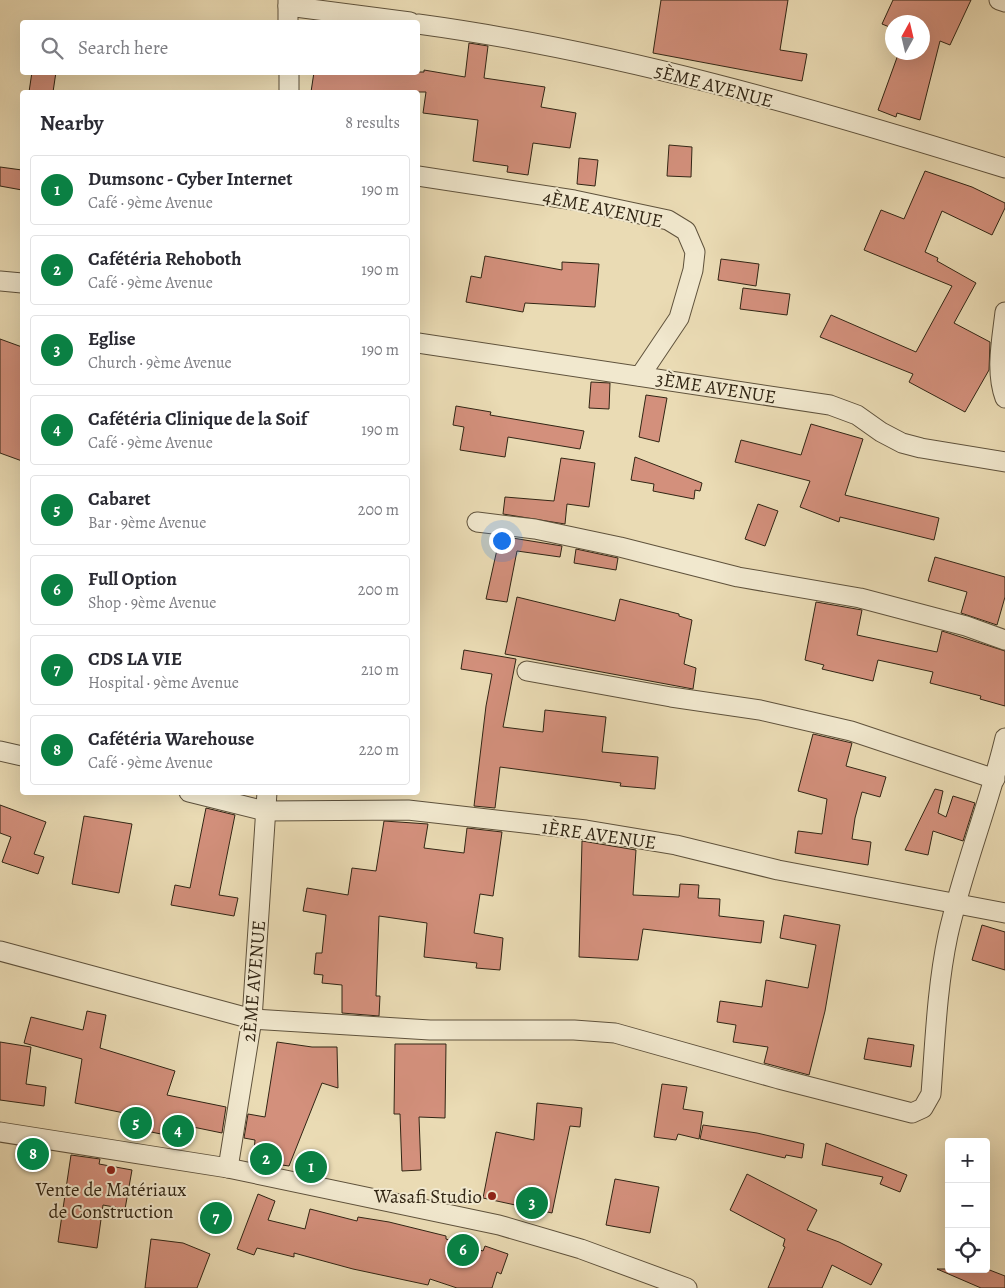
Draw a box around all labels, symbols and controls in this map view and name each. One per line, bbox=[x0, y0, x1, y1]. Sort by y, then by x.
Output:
north arrow bbox=[885, 15, 930, 60]
search box bbox=[20, 20, 420, 75]
icon: search bbox=[38, 34, 66, 62]
text: Search here bbox=[78, 35, 168, 61]
street label: 5ÈME AVENUE bbox=[652, 58, 776, 114]
text: Nearby bbox=[40, 109, 103, 137]
text: 8 results bbox=[345, 112, 400, 134]
text: Dumsonc - Cyber Internet bbox=[88, 166, 293, 192]
text: 1 bbox=[54, 179, 60, 201]
text: 190 m bbox=[361, 179, 399, 201]
street label: 4ÈME AVENUE bbox=[540, 184, 665, 234]
text: Café · 9ème Avenue bbox=[88, 192, 213, 214]
text: Cafétéria Rehoboth bbox=[88, 246, 241, 272]
text: 2 bbox=[53, 259, 61, 281]
text: 190 m bbox=[361, 259, 399, 281]
text: Café · 9ème Avenue bbox=[88, 272, 213, 294]
text: Eglise bbox=[88, 326, 136, 352]
text: 3 bbox=[54, 339, 60, 361]
text: 190 m bbox=[361, 339, 399, 361]
text: Church · 9ème Avenue bbox=[88, 352, 232, 374]
street label: 3ÈME AVENUE bbox=[654, 366, 778, 410]
text: Cafétéria Clinique de la Soif bbox=[88, 406, 307, 432]
text: 4 bbox=[53, 419, 61, 441]
text: 190 m bbox=[361, 419, 399, 441]
text: Café · 9ème Avenue bbox=[88, 432, 213, 454]
text: Cabaret bbox=[88, 486, 151, 512]
text: 5 bbox=[54, 499, 60, 521]
text: 200 m bbox=[358, 499, 399, 521]
text: Bar · 9ème Avenue bbox=[88, 512, 206, 534]
your location bbox=[489, 528, 515, 554]
text: Full Option bbox=[88, 566, 177, 592]
text: 6 bbox=[53, 579, 61, 601]
text: 200 m bbox=[358, 579, 399, 601]
text: Shop · 9ème Avenue bbox=[88, 592, 217, 614]
text: CDS LA VIE bbox=[88, 646, 182, 672]
text: 7 bbox=[54, 659, 60, 681]
text: 210 m bbox=[361, 659, 399, 681]
text: Hospital · 9ème Avenue bbox=[88, 672, 239, 694]
text: Cafétéria Warehouse bbox=[88, 726, 254, 752]
text: 8 bbox=[53, 739, 61, 761]
text: 220 m bbox=[359, 739, 399, 761]
text: Café · 9ème Avenue bbox=[88, 752, 213, 774]
street label: 1ÈRE AVENUE bbox=[540, 814, 658, 856]
street label: 2ÈME AVENUE bbox=[236, 919, 272, 1043]
pin: 5 bbox=[120, 1104, 152, 1142]
pin: 4 bbox=[162, 1112, 194, 1150]
pin: 8 bbox=[17, 1135, 49, 1173]
map controls bbox=[945, 1138, 990, 1273]
button: + bbox=[945, 1138, 990, 1183]
pin: 2 bbox=[250, 1140, 282, 1178]
pin: 1 bbox=[295, 1148, 327, 1186]
marker: Vente de Matériaux de Construction bbox=[105, 1164, 117, 1176]
place label: Vente de Matériaux de Construction bbox=[35, 1177, 186, 1225]
button: − bbox=[945, 1183, 990, 1228]
place label: Wasafi Studio bbox=[373, 1184, 482, 1210]
pin: 3 bbox=[516, 1184, 548, 1222]
marker: Wasafi Studio bbox=[486, 1190, 498, 1202]
pin: 7 bbox=[200, 1199, 232, 1237]
button: locate bbox=[945, 1228, 990, 1273]
pin: 6 bbox=[447, 1231, 479, 1269]

